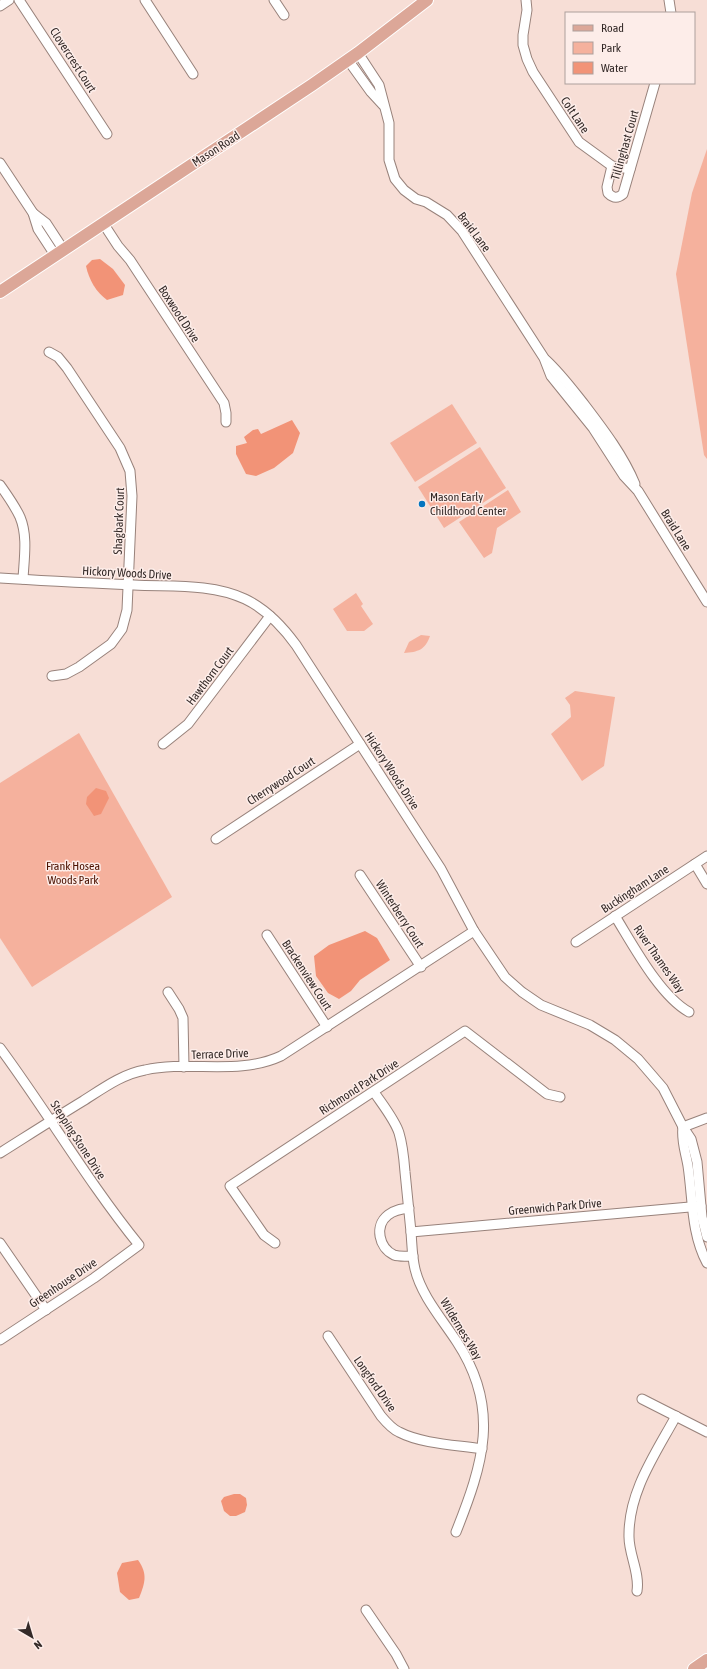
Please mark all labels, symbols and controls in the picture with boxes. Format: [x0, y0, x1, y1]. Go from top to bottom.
legend [565, 12, 695, 84]
text: Road [601, 21, 624, 35]
street label: Clovercrest Court [47, 25, 99, 95]
text: Park [601, 41, 622, 55]
text: Water [601, 61, 628, 75]
street label: Colt Lane [558, 94, 592, 136]
street label: Tillinghast Court [608, 108, 642, 182]
street label: Mason Road [190, 128, 242, 170]
street label: Braid Lane [455, 209, 493, 255]
street label: Boxwood Drive [155, 283, 203, 345]
street label: Shagbark Court [111, 487, 127, 555]
place label: Mason Early Childhood Center [430, 490, 507, 518]
marker: Mason Early Childhood Center [417, 499, 427, 509]
street label: Braid Lane [658, 507, 694, 553]
street label: Hickory Woods Drive [82, 564, 172, 582]
street label: Hawthorn Court [184, 644, 237, 708]
street label: Hickory Woods Drive [362, 730, 422, 812]
street label: Cherrywood Court [244, 754, 318, 808]
park label: Frank Hosea Woods Park [46, 859, 100, 887]
street label: Buckingham Lane [599, 862, 671, 916]
street label: Winterberry Court [373, 877, 427, 951]
street label: River Thames Way [630, 922, 688, 996]
street label: Brackenview Court [279, 937, 335, 1013]
street label: Terrace Drive [191, 1046, 249, 1062]
street label: Richmond Park Drive [317, 1056, 401, 1118]
street label: Stepping Stone Drive [47, 1098, 109, 1182]
street label: Greenwich Park Drive [508, 1196, 602, 1218]
street label: Greenhouse Drive [27, 1255, 99, 1311]
street label: Wilderness Way [437, 1296, 485, 1362]
street label: Longford Drive [351, 1354, 399, 1414]
north arrow [12, 1617, 52, 1657]
text: N [32, 1638, 44, 1652]

